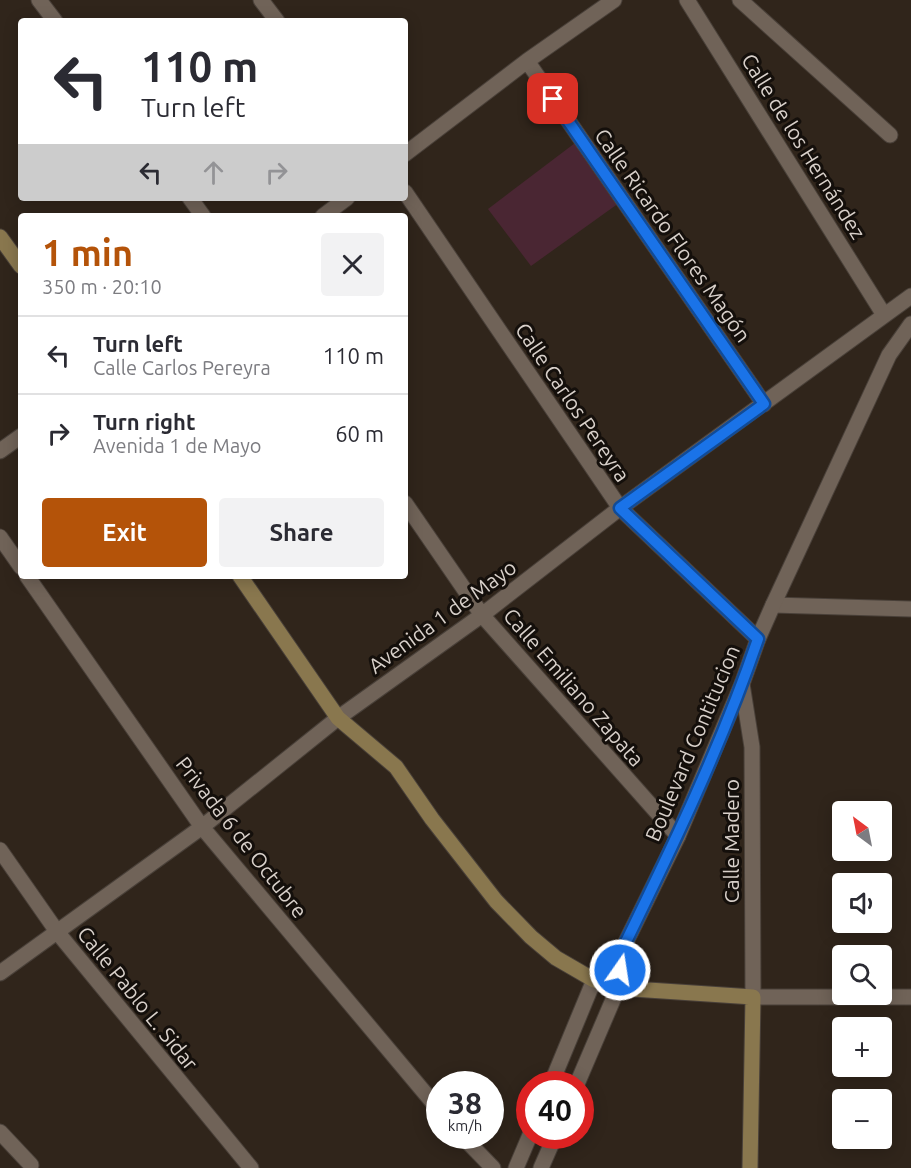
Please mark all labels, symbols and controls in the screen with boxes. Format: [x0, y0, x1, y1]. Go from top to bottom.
icon: left [42, 42, 120, 120]
text: 110 m [141, 43, 258, 90]
street label: Calle de los Hernández [737, 49, 871, 243]
pin [527, 73, 578, 124]
icon: arrive [536, 82, 569, 115]
text: Turn left [141, 92, 245, 122]
street label: Calle Ricardo Flores Magón [590, 124, 756, 346]
icon: left [134, 156, 167, 189]
icon: ahead [197, 156, 230, 189]
icon: right [260, 156, 293, 189]
text: 1 min [42, 232, 133, 273]
button: close [321, 233, 384, 296]
text: 350 m · 20:10 [42, 275, 162, 298]
street label: Calle Carlos Pereyra [511, 318, 635, 486]
text: Turn left [93, 331, 183, 356]
icon: left [42, 339, 75, 372]
text: 110 m [323, 343, 384, 368]
text: Calle Carlos Pereyra [93, 356, 271, 379]
text: Turn right [93, 409, 195, 434]
icon: right [42, 417, 75, 450]
text: 60 m [335, 421, 384, 446]
text: Avenida 1 de Mayo [93, 434, 261, 457]
button: Exit [42, 498, 207, 567]
button: Share [219, 498, 384, 567]
street label: Avenida 1 de Mayo [363, 554, 521, 678]
street label: Calle Emiliano Zapata [499, 603, 649, 771]
street label: Boulevard Contitucion [640, 641, 744, 845]
street label: Privada 6 de Octubre [172, 752, 312, 922]
street label: Calle Madero [719, 779, 743, 903]
north arrow [832, 801, 892, 861]
map controls [832, 801, 892, 1149]
button: sound [832, 873, 892, 933]
street label: Calle Pablo L. Sidar [73, 921, 203, 1075]
position arrow [588, 938, 652, 1002]
button: search [832, 945, 892, 1005]
button: + [832, 1017, 892, 1077]
speed limit sign: 40 [516, 1071, 594, 1149]
text: 38 [448, 1086, 482, 1120]
button: − [832, 1089, 892, 1149]
text: km/h [448, 1117, 482, 1134]

